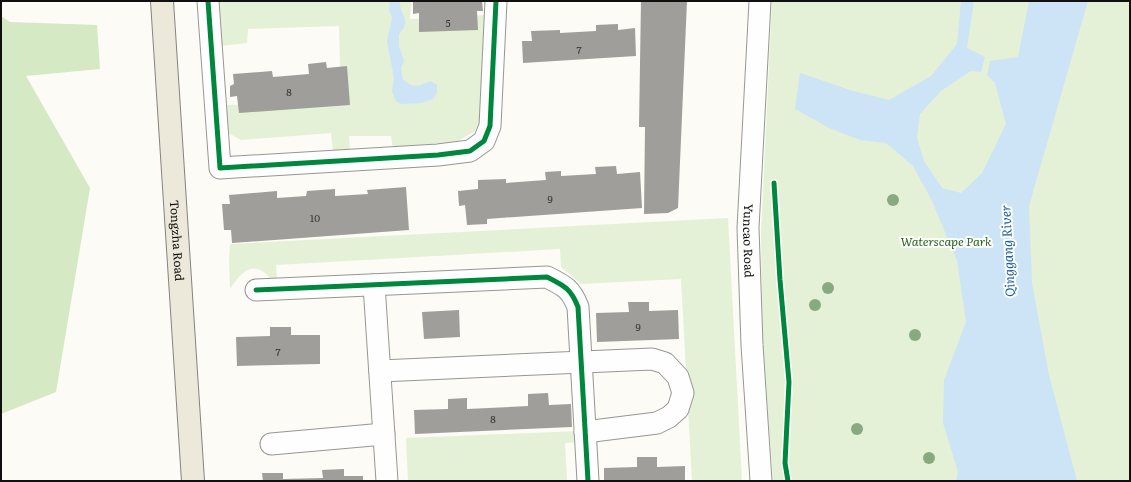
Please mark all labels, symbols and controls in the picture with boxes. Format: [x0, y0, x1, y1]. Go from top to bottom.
house number: 5 [445, 15, 451, 30]
house number: 7 [576, 42, 582, 57]
house number: 8 [286, 84, 292, 99]
house number: 9 [547, 191, 553, 206]
street label: Tongzha Road [166, 199, 189, 282]
street label: Yuncao Road [739, 203, 759, 279]
water label: Qinggang River [995, 205, 1019, 297]
house number: 10 [310, 210, 320, 225]
park label: Waterscape Park [900, 232, 992, 250]
house number: 9 [635, 319, 641, 334]
house number: 7 [275, 344, 281, 359]
house number: 8 [490, 411, 496, 426]

